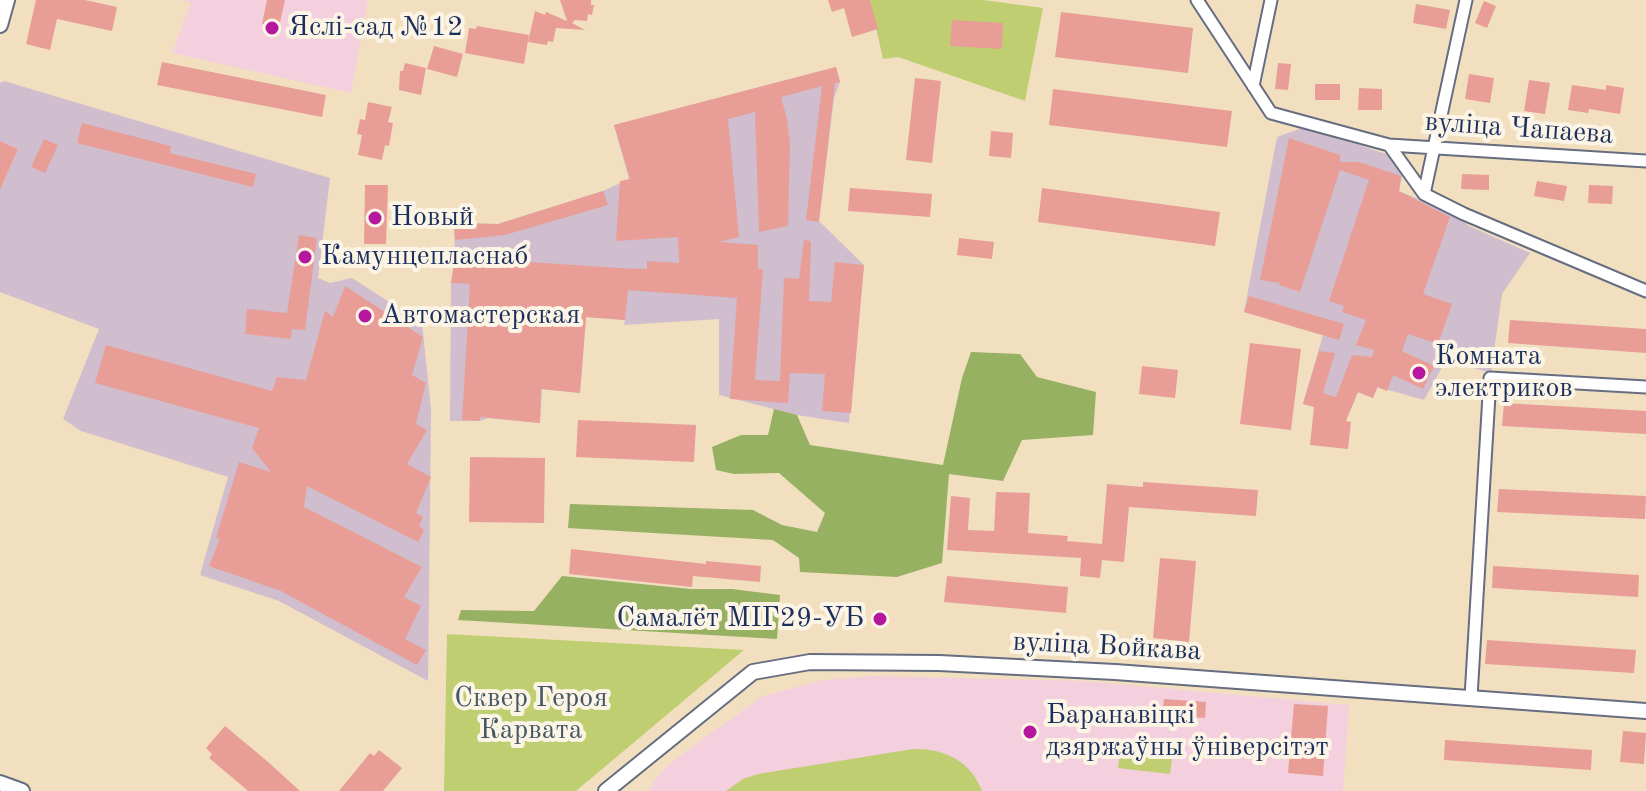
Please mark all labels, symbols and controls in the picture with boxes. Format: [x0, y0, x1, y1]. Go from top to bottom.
place label: Яслі-сад №12 [288, 11, 463, 45]
marker: Яслі-сад №12 [263, 19, 281, 37]
street label: вуліца Чапаева [1424, 106, 1614, 152]
place label: Новый [391, 201, 474, 235]
marker: Новый [366, 209, 384, 227]
place label: Камунцепласнаб [321, 240, 528, 274]
marker: Камунцепласнаб [296, 248, 314, 266]
place label: Автомастерская [381, 299, 580, 333]
marker: Автомастерская [356, 307, 374, 325]
place label: Комната электриков [1435, 340, 1573, 406]
marker: Комната электриков [1410, 364, 1428, 382]
place label: Самалёт МІГ29-УБ [616, 602, 864, 636]
marker: Самалёт МІГ29-УБ [871, 610, 889, 628]
street label: вуліца Войкава [1012, 625, 1202, 669]
park label: Сквер Героя Карвата [454, 682, 608, 748]
place label: Баранавіцкі дзяржаўны ўніверсітэт [1046, 699, 1329, 765]
marker: Баранавіцкі дзяржаўны ўніверсітэт [1021, 723, 1039, 741]

